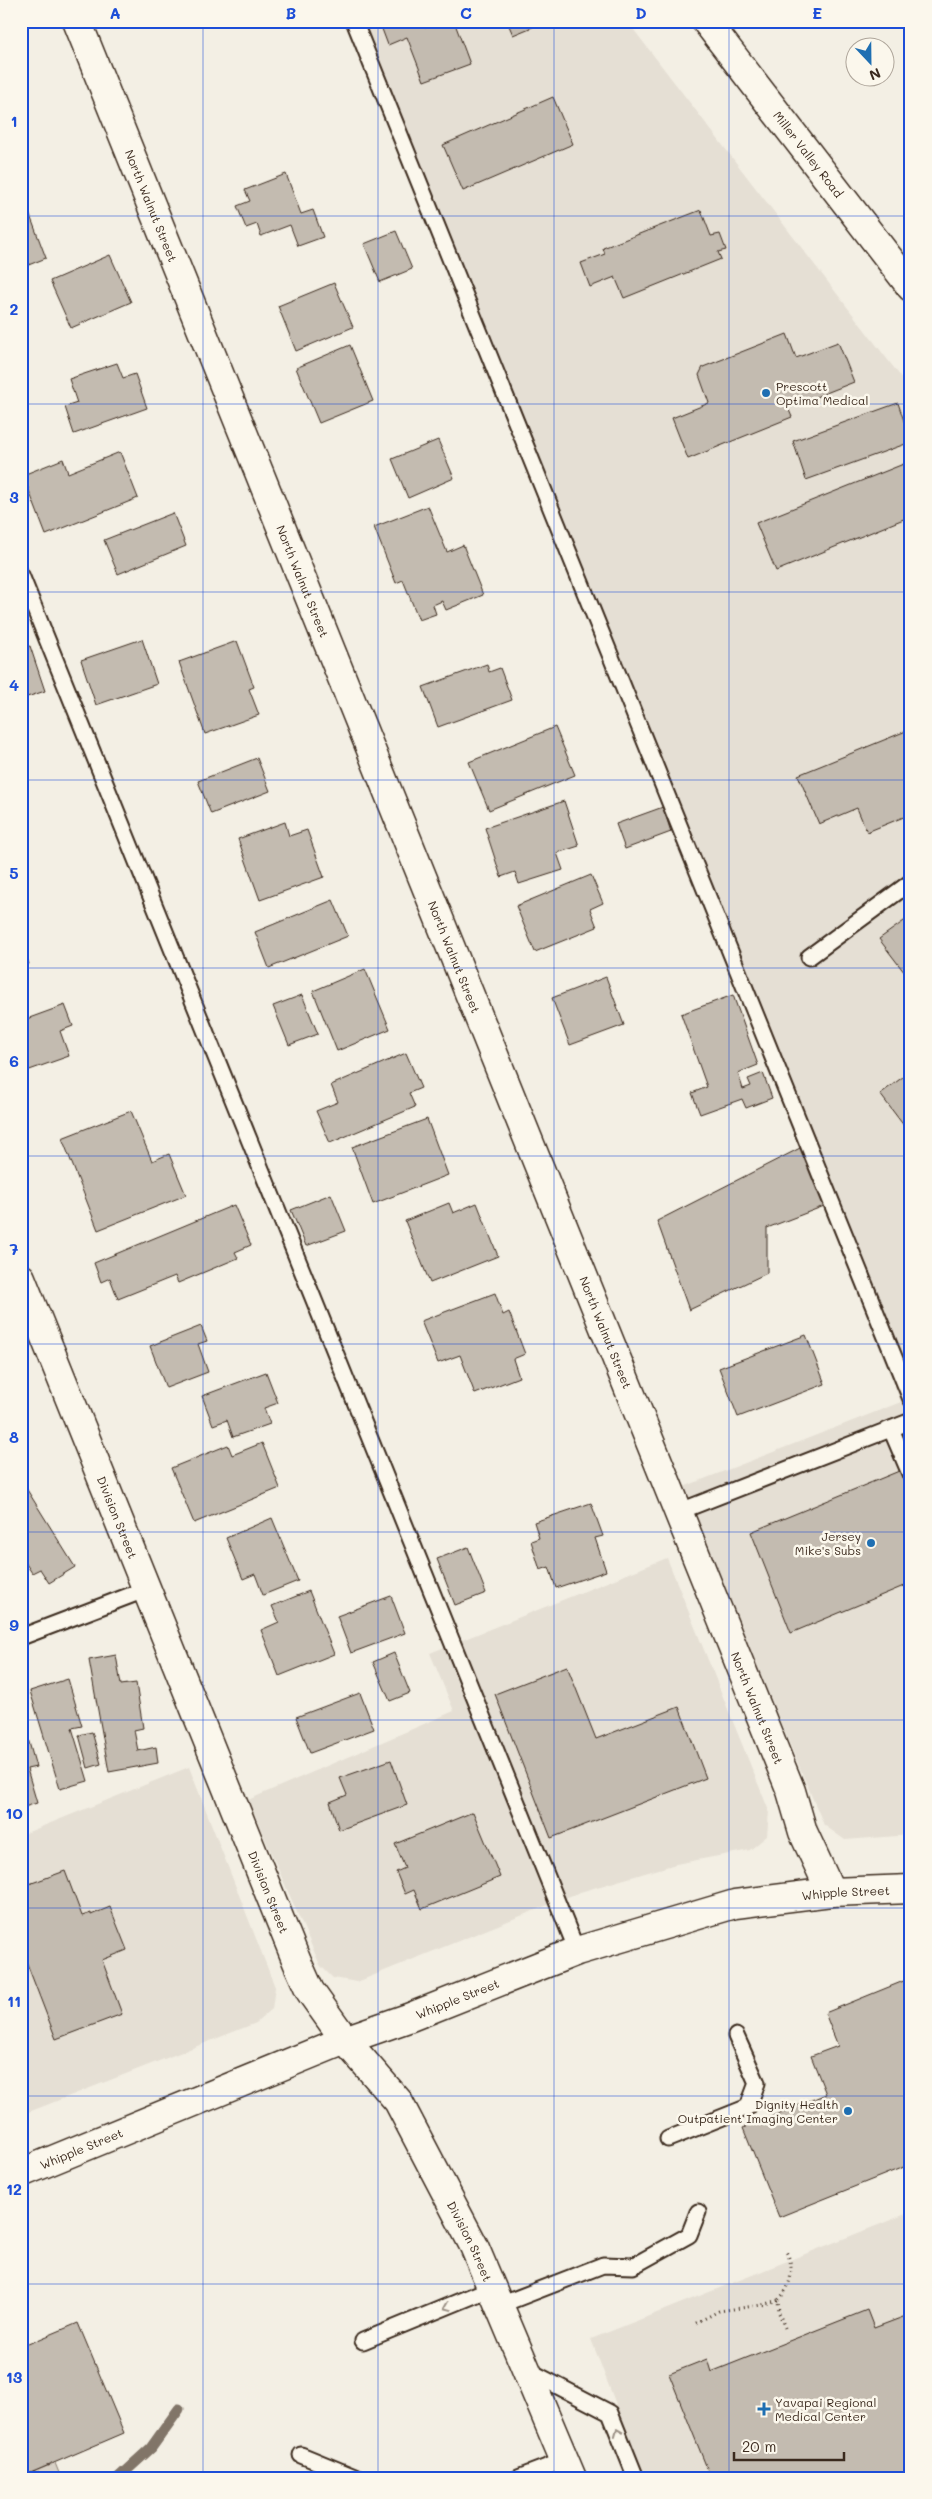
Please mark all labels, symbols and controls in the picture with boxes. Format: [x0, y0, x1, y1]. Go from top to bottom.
text: A [109, 2, 121, 23]
text: B [286, 2, 296, 23]
text: C [460, 2, 472, 23]
text: D [635, 2, 647, 23]
text: E [812, 2, 822, 23]
north arrow [844, 38, 894, 88]
text: N [867, 64, 884, 85]
street label: Miller Valley Road [770, 107, 847, 201]
text: 1 [10, 110, 18, 131]
street label: North Walnut Street [122, 147, 181, 264]
text: 2 [10, 298, 19, 319]
place label: Prescott Optima Medical [776, 378, 869, 408]
marker: Prescott Optima Medical [760, 387, 772, 399]
text: 3 [9, 486, 19, 507]
street label: North Walnut Street [273, 523, 333, 640]
text: 4 [9, 674, 19, 695]
text: 5 [9, 862, 19, 883]
street label: North Walnut Street [425, 898, 484, 1015]
text: 6 [9, 1050, 19, 1071]
text: 7 [10, 1238, 19, 1259]
street label: North Walnut Street [576, 1274, 636, 1391]
text: 8 [9, 1426, 19, 1447]
street label: Division Street [94, 1474, 141, 1561]
place label: Jersey Mike's Subs [795, 1528, 861, 1558]
marker: Jersey Mike's Subs [865, 1537, 877, 1549]
text: 9 [9, 1614, 19, 1635]
street label: North Walnut Street [728, 1650, 787, 1766]
text: 10 [5, 1802, 23, 1823]
street label: Division Street [245, 1848, 292, 1935]
street label: Whipple Street [801, 1882, 890, 1904]
street label: Whipple Street [413, 1975, 501, 2022]
text: 11 [7, 1990, 21, 2011]
place label: Dignity Health Outpatient Imaging Center [678, 2096, 838, 2126]
marker: Dignity Health Outpatient Imaging Center [842, 2105, 854, 2117]
street label: Whipple Street [37, 2124, 125, 2172]
text: 12 [6, 2178, 22, 2199]
street label: Division Street [444, 2198, 496, 2284]
one-way arrow [443, 2300, 452, 2311]
text: 13 [6, 2366, 23, 2387]
place label: Yavapai Regional Medical Center [775, 2394, 877, 2424]
marker: Yavapai Regional Medical Center [757, 2402, 771, 2416]
one-way arrow [614, 2429, 624, 2437]
scale bar [734, 2429, 844, 2461]
text: 20 m [742, 2436, 776, 2456]

